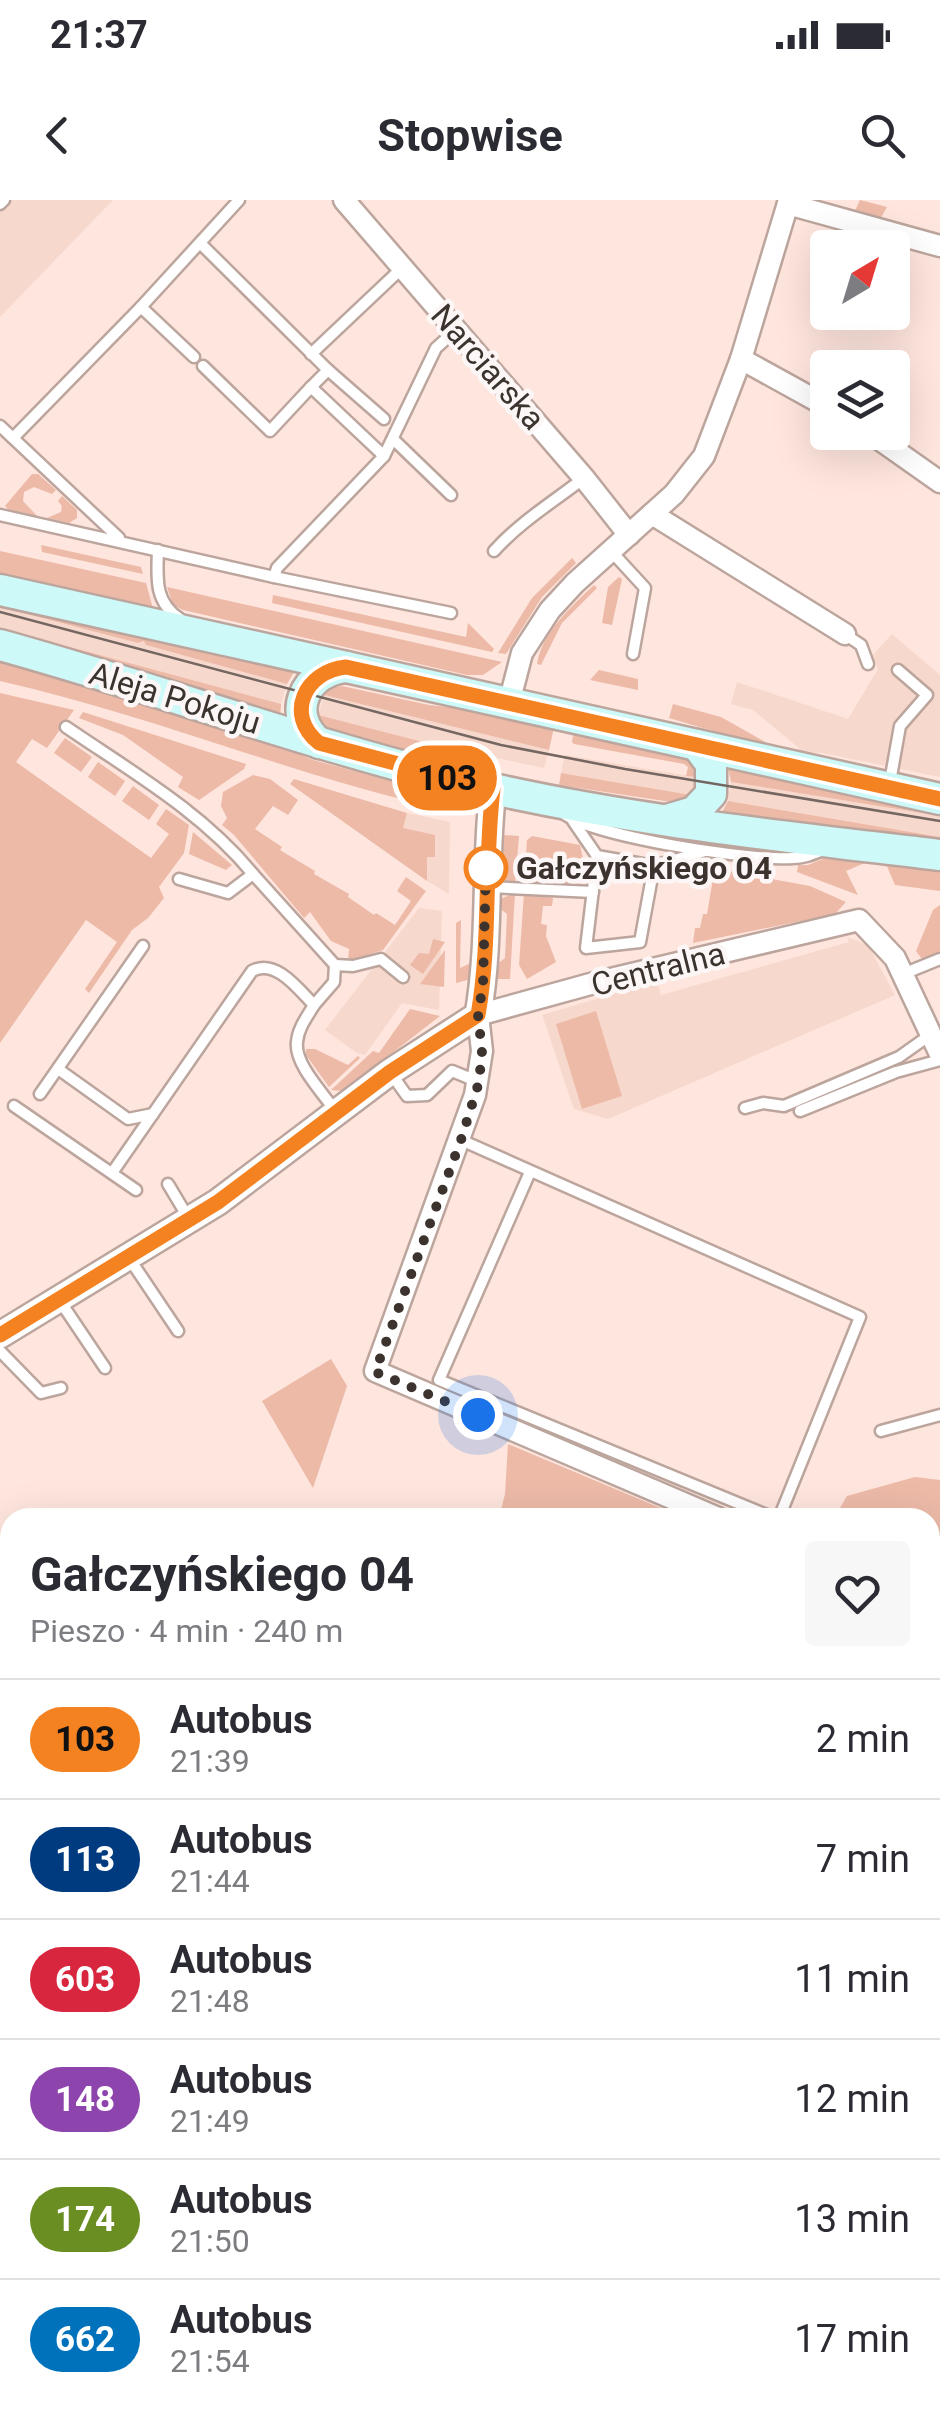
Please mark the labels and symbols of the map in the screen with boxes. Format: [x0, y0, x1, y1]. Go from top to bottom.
north arrow [810, 230, 910, 330]
street label: Narciarska [423, 297, 553, 437]
street label: Aleja Pokoju [85, 654, 265, 742]
line badge: 103 [390, 746, 504, 810]
marker: Gałczyńskiego 04 [465, 847, 507, 889]
place label: Gałczyńskiego 04 [516, 849, 772, 887]
street label: Centralna [587, 934, 729, 1004]
your location [453, 1390, 503, 1440]

